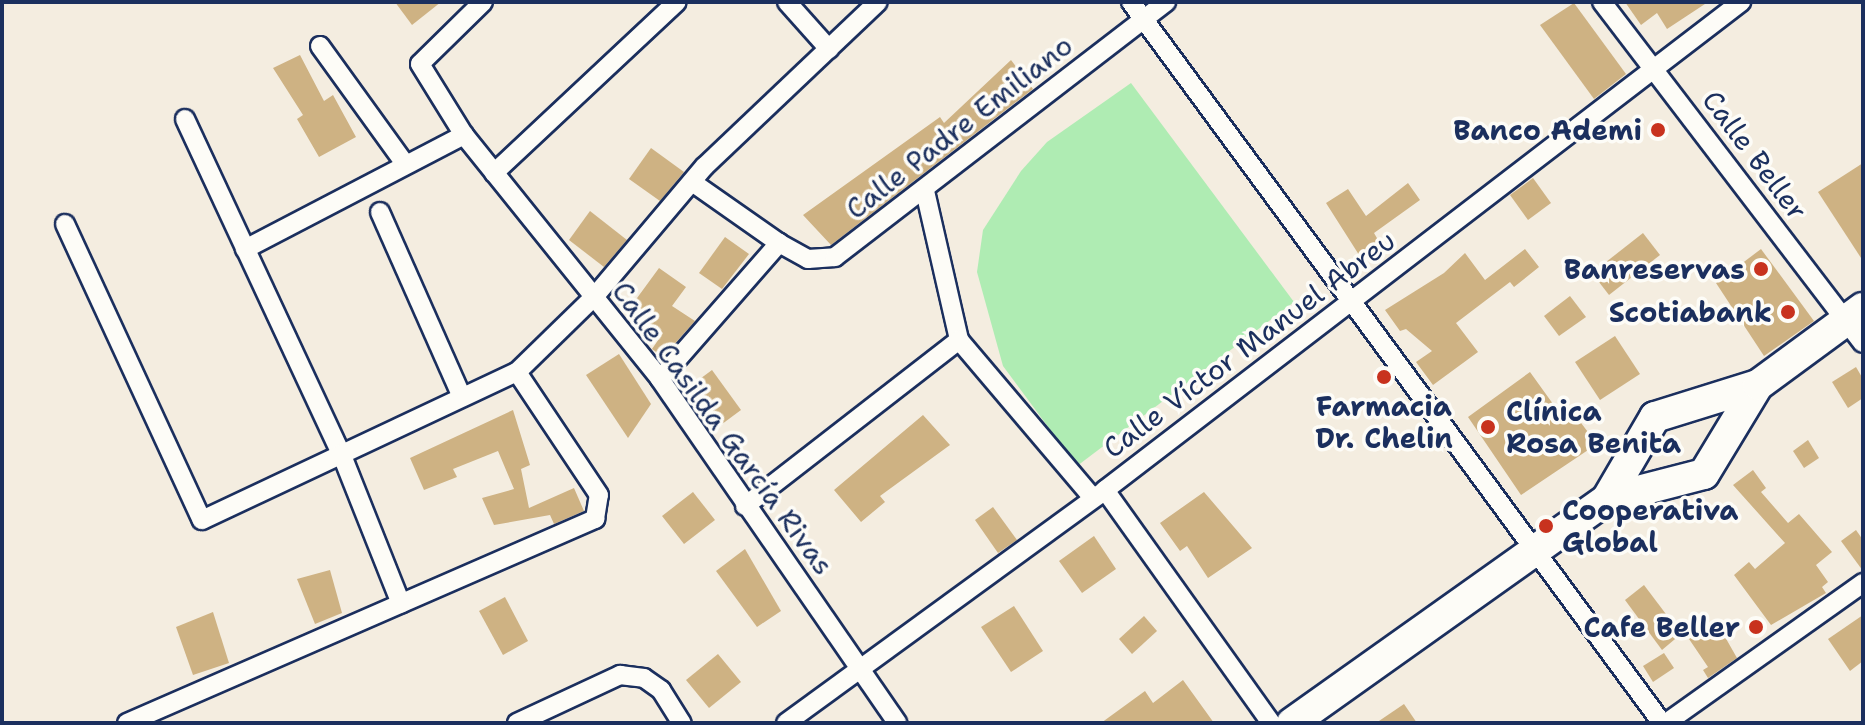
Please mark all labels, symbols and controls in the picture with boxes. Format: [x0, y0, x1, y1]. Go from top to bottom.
street label: Calle Padre Emiliano [839, 28, 1079, 226]
street label: Calle Beller [1696, 84, 1814, 226]
place label: Banco Ademi [1453, 113, 1642, 147]
marker: Banco Ademi [1649, 121, 1667, 139]
street label: Calle Víctor Manuel Abreu [1096, 223, 1402, 465]
place label: Banreservas [1564, 252, 1745, 286]
marker: Banreservas [1752, 260, 1770, 278]
street label: Calle Casilda García Rivas [605, 275, 841, 581]
place label: Scotiabank [1609, 295, 1772, 329]
marker: Scotiabank [1779, 303, 1797, 321]
marker: Farmacia Dr. Chelin [1375, 368, 1393, 386]
place label: Farmacia Dr. Chelin [1315, 389, 1453, 455]
place label: Clínica Rosa Benita [1506, 394, 1681, 460]
marker: Clínica Rosa Benita [1477, 416, 1499, 438]
place label: Cooperativa Global [1562, 493, 1738, 559]
marker: Cooperativa Global [1537, 517, 1555, 535]
place label: Cafe Beller [1583, 610, 1740, 644]
marker: Cafe Beller [1747, 618, 1765, 636]

